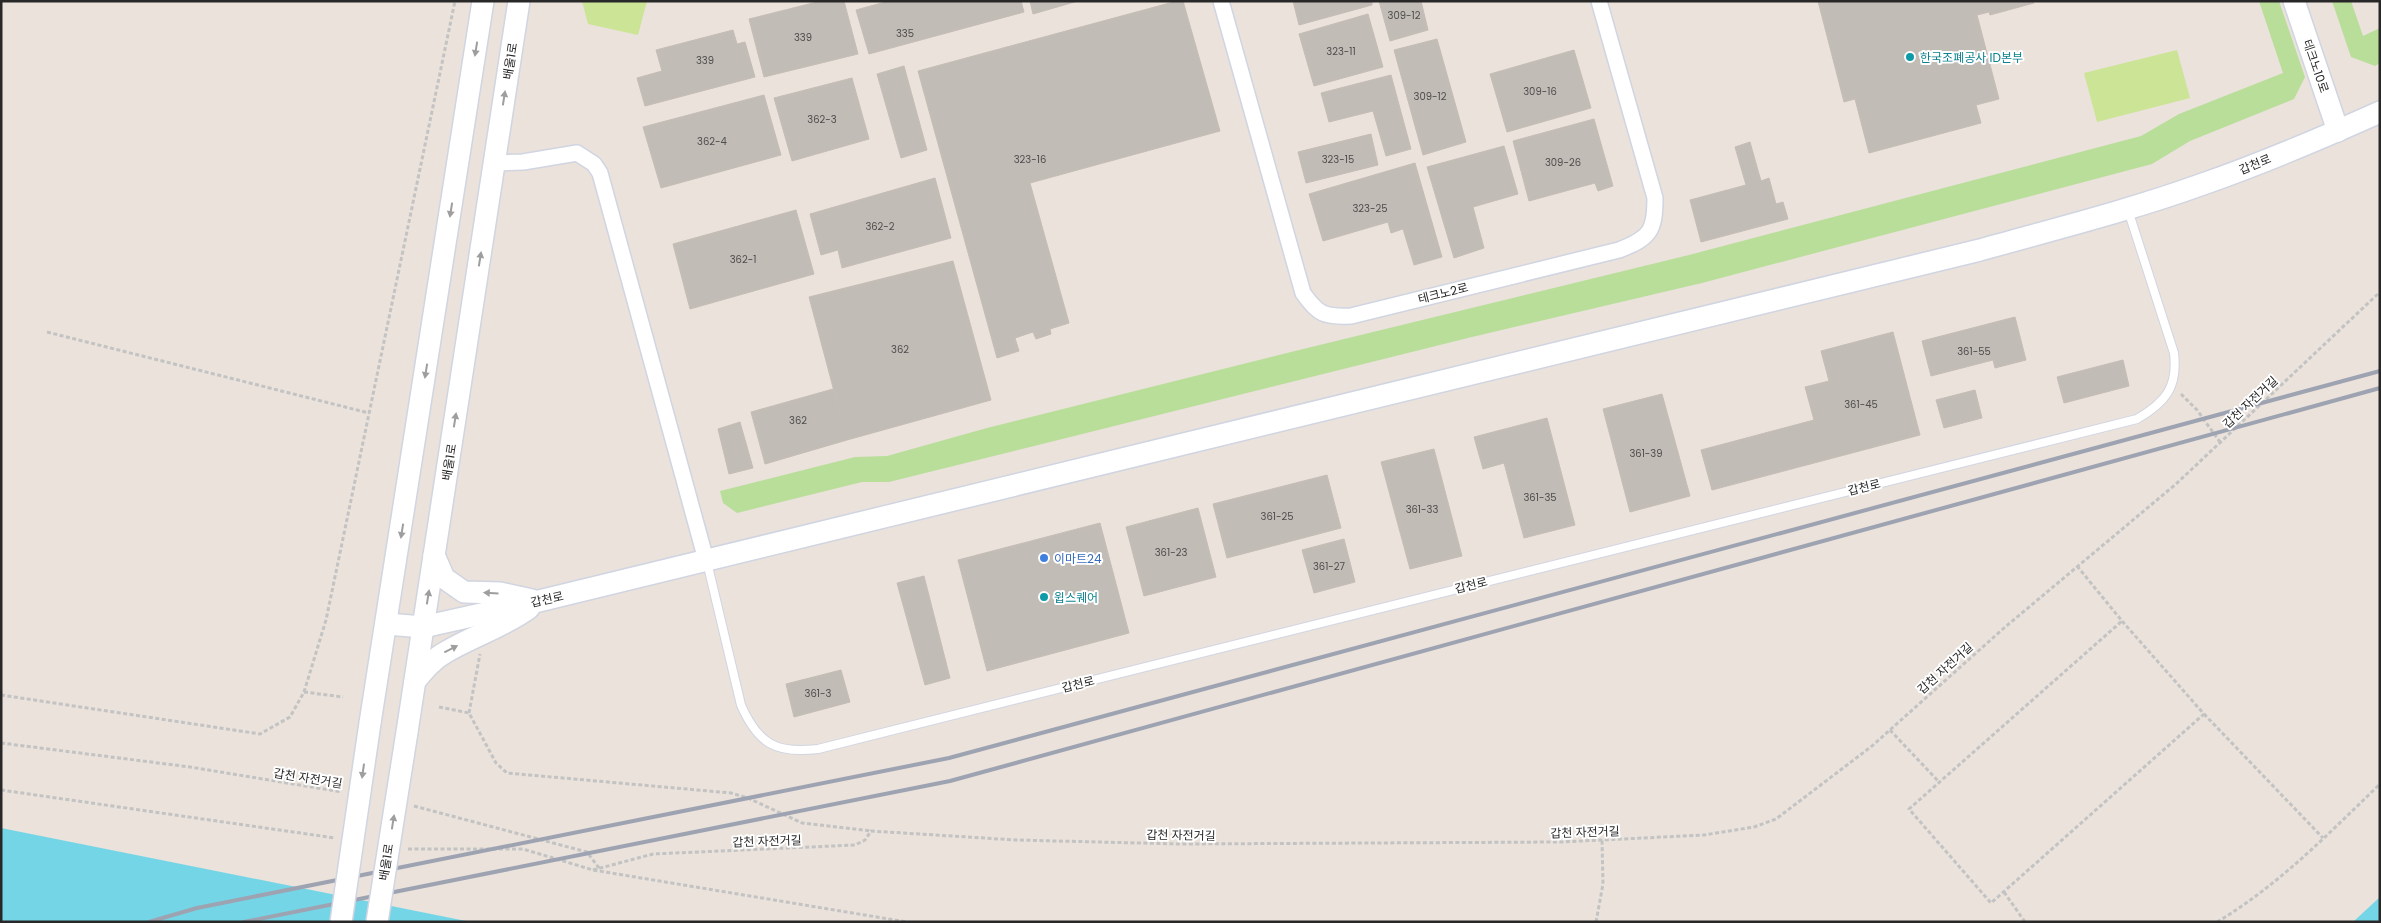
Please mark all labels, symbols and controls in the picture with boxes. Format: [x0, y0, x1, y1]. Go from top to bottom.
house number: 309-12 [1388, 8, 1421, 23]
house number: 335 [896, 26, 914, 41]
house number: 339 [794, 30, 812, 45]
street label: 테크노10로 [2299, 37, 2333, 95]
street label: 배울1로 [499, 41, 521, 81]
one-way arrow [471, 42, 479, 58]
house number: 323-11 [1326, 44, 1356, 59]
place label: 한국조폐공사 ID본부 [1920, 49, 2023, 66]
marker: 한국조폐공사 ID본부 [1904, 51, 1916, 63]
house number: 339 [696, 53, 714, 68]
house number: 309-16 [1523, 84, 1557, 99]
house number: 309-12 [1414, 89, 1447, 104]
one-way arrow [501, 90, 509, 106]
house number: 362-3 [807, 112, 837, 127]
house number: 362-4 [697, 134, 727, 149]
street label: 갑천로 [2236, 150, 2274, 178]
house number: 323-16 [1014, 152, 1046, 167]
house number: 323-15 [1322, 152, 1354, 167]
house number: 309-26 [1545, 155, 1581, 170]
house number: 323-25 [1352, 201, 1388, 216]
one-way arrow [447, 202, 455, 218]
house number: 362-2 [865, 219, 895, 234]
one-way arrow [476, 251, 484, 267]
house number: 362-1 [730, 252, 756, 267]
street label: 테크노2로 [1416, 279, 1470, 307]
house number: 362 [891, 342, 909, 357]
house number: 361-55 [1957, 344, 1991, 359]
one-way arrow [422, 363, 430, 379]
street label: 갑천 자전거길 [2219, 372, 2281, 432]
house number: 361-45 [1844, 397, 1878, 412]
one-way arrow [451, 411, 459, 427]
house number: 362 [789, 413, 807, 428]
street label: 배울1로 [438, 442, 460, 482]
house number: 361-39 [1629, 446, 1663, 461]
street label: 갑천로 [1846, 475, 1882, 499]
house number: 361-35 [1523, 490, 1557, 505]
house number: 361-33 [1406, 502, 1438, 517]
house number: 361-25 [1261, 509, 1293, 524]
one-way arrow [397, 524, 405, 540]
house number: 361-23 [1155, 545, 1187, 560]
place label: 이마트24 [1054, 550, 1102, 567]
marker: 이마트24 [1038, 552, 1050, 564]
house number: 361-27 [1313, 559, 1346, 574]
street label: 갑천로 [1453, 573, 1489, 597]
street label: 갑천로 [529, 587, 565, 611]
one-way arrow [483, 588, 499, 596]
one-way arrow [424, 589, 432, 605]
place label: 윕스퀘어 [1054, 589, 1098, 606]
marker: 윕스퀘어 [1038, 591, 1050, 603]
street label: 갑천 자전거길 [1914, 638, 1976, 698]
one-way arrow [444, 645, 458, 653]
street label: 갑천로 [1060, 672, 1096, 696]
house number: 361-3 [805, 686, 832, 701]
one-way arrow [359, 763, 367, 779]
street label: 갑천 자전거길 [272, 764, 344, 792]
one-way arrow [389, 813, 397, 829]
street label: 갑천 자전거길 [1550, 822, 1620, 842]
street label: 갑천 자전거길 [1146, 826, 1216, 844]
street label: 갑천 자전거길 [732, 831, 802, 851]
street label: 배울1로 [375, 842, 397, 882]

